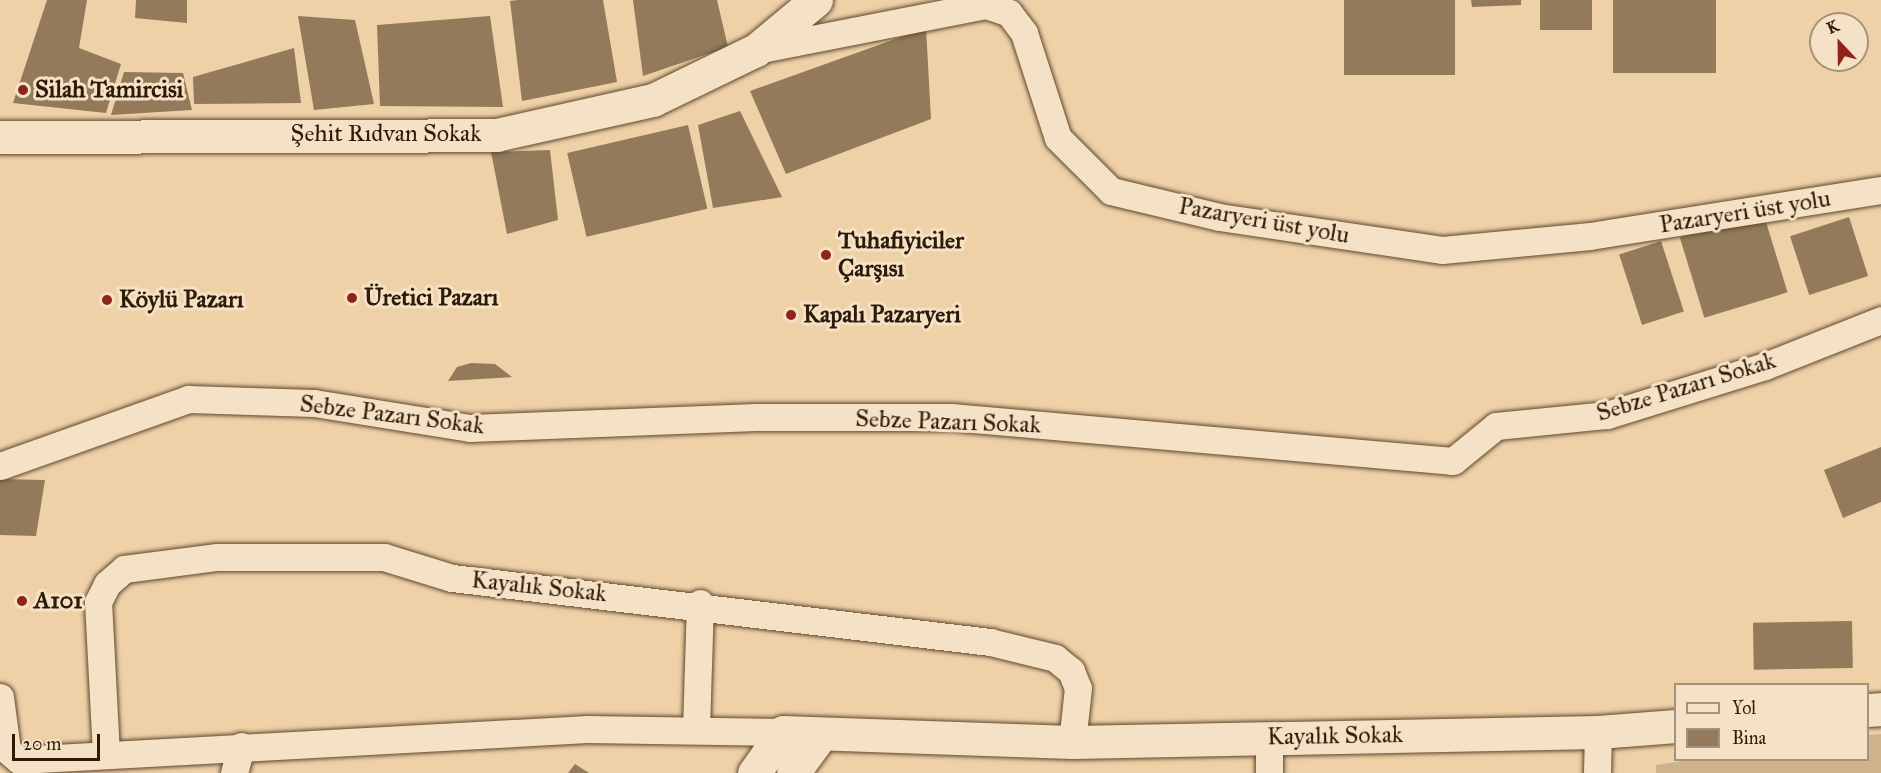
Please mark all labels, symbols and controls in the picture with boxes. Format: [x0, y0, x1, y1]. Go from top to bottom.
north arrow [1809, 12, 1869, 72]
text: K [1824, 16, 1842, 38]
place label: Silah Tamircisi [35, 76, 183, 104]
marker: Silah Tamircisi [16, 83, 30, 97]
street label: Şehit Rıdvan Sokak [291, 120, 481, 148]
street label: Pazaryeri üst yolu [1657, 184, 1833, 240]
street label: Pazaryeri üst yolu [1176, 192, 1352, 250]
place label: Tuhafiyiciler Çarşısı [838, 227, 964, 283]
marker: Tuhafiyiciler Çarşısı [819, 248, 833, 262]
place label: Üretici Pazarı [364, 284, 498, 312]
place label: Köylü Pazarı [119, 286, 243, 314]
marker: Üretici Pazarı [345, 291, 359, 305]
marker: Köylü Pazarı [100, 293, 114, 307]
place label: Kapalı Pazaryeri [803, 301, 961, 329]
marker: Kapalı Pazaryeri [784, 308, 798, 322]
street label: Sebze Pazarı Sokak [1593, 346, 1779, 428]
street label: Sebze Pazarı Sokak [298, 389, 486, 441]
street label: Sebze Pazarı Sokak [855, 404, 1041, 440]
street label: Kayalık Sokak [470, 566, 608, 608]
place label: A101 [34, 587, 83, 615]
marker: A101 [15, 594, 29, 608]
legend [1674, 683, 1869, 761]
text: Yol [1732, 697, 1756, 719]
street label: Kayalık Sokak [1267, 720, 1403, 752]
scale bar [15, 722, 104, 760]
text: Bina [1732, 727, 1766, 749]
text: 20 m [23, 733, 61, 755]

